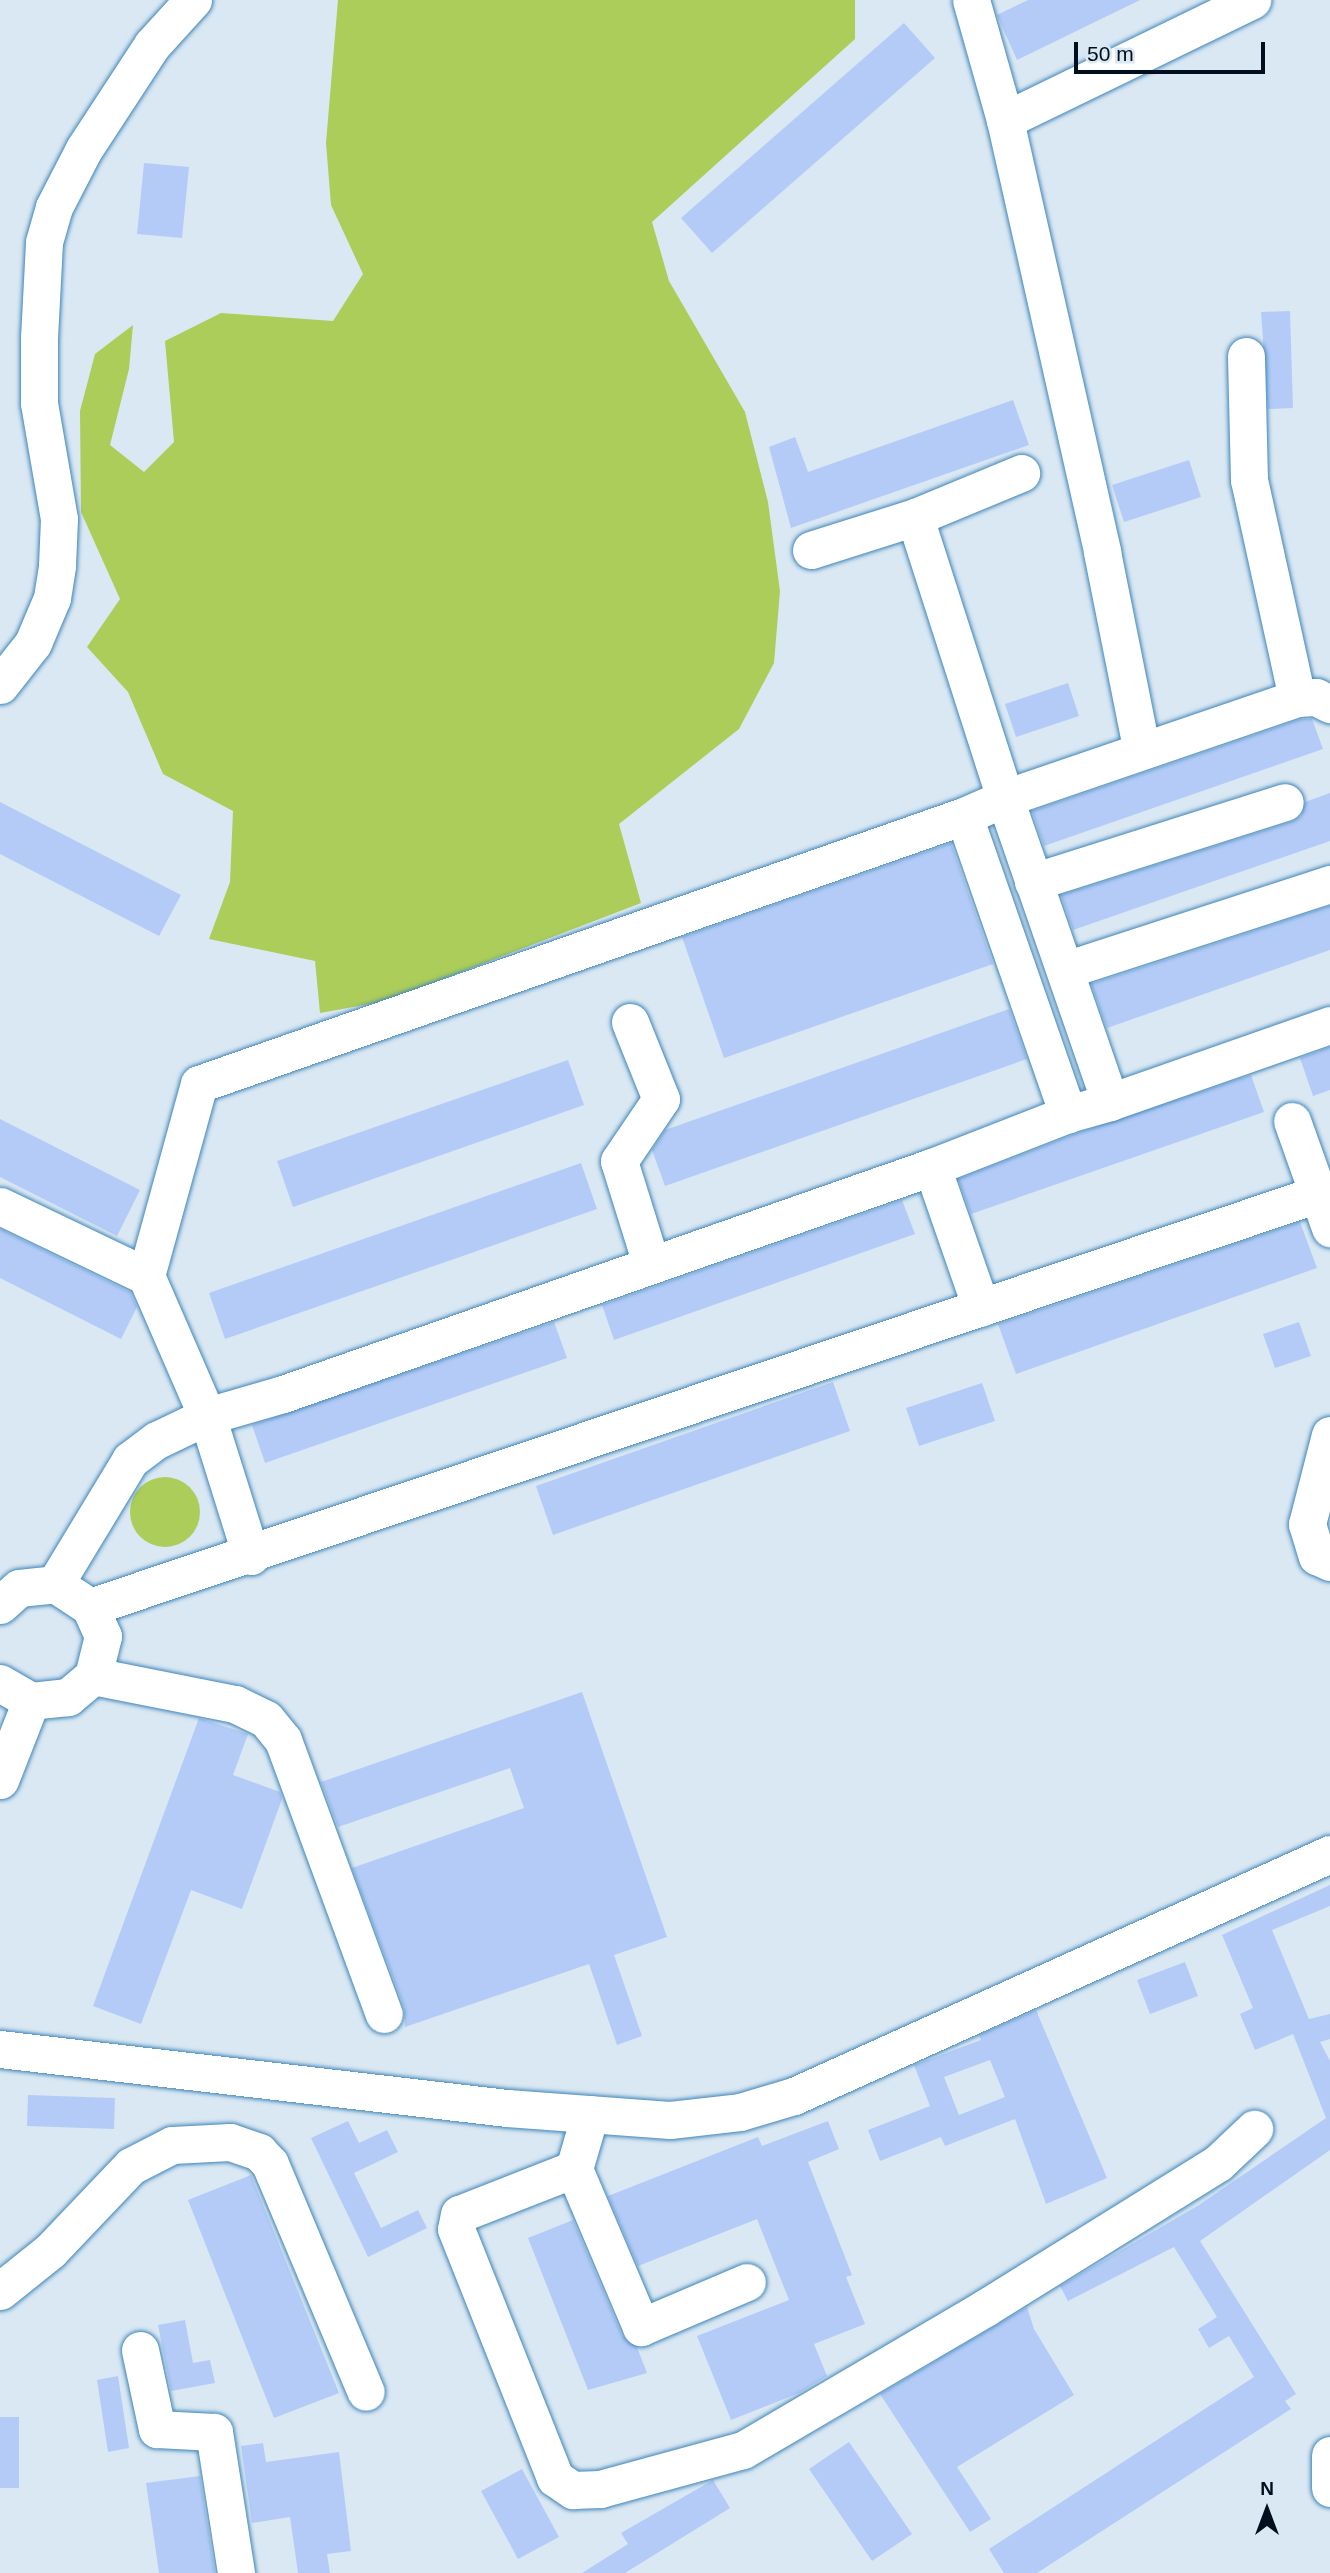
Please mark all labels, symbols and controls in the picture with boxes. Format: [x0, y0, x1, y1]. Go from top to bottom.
scale bar [1078, 28, 1269, 72]
text: 50 m [1087, 42, 1134, 65]
north arrow [1232, 2475, 1302, 2545]
text: N [1260, 2478, 1274, 2499]

